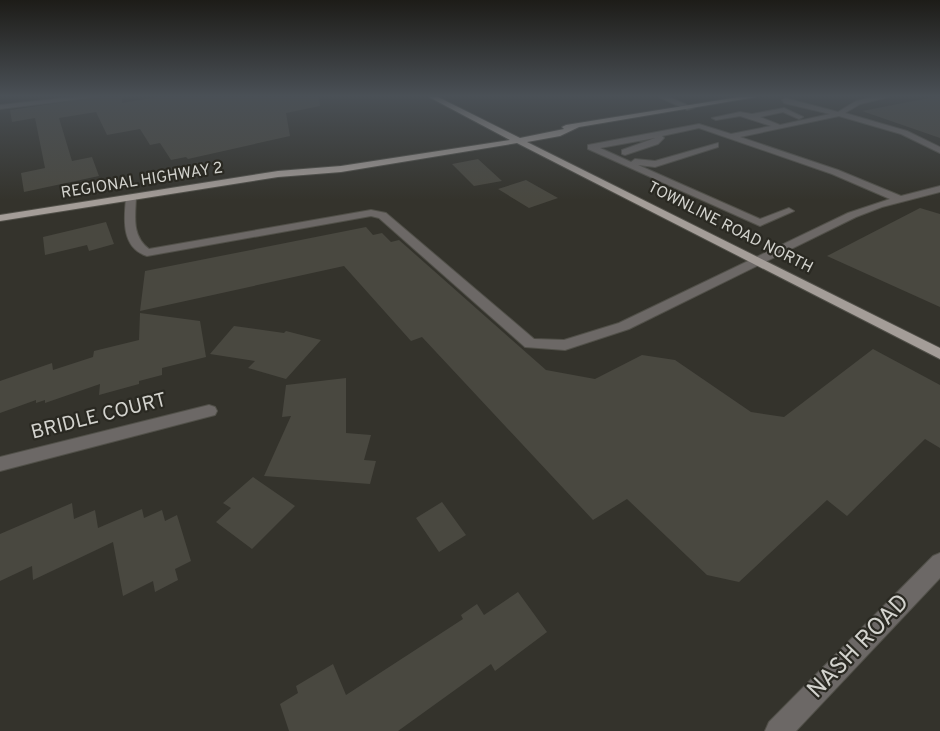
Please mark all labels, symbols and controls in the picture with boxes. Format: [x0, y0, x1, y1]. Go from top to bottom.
street label: REGIONAL HIGHWAY 2 [60, 158, 224, 204]
street label: TOWNLINE ROAD NORTH [644, 178, 816, 278]
street label: BRIDLE COURT [28, 388, 170, 446]
street label: NASH ROAD [802, 588, 916, 706]

